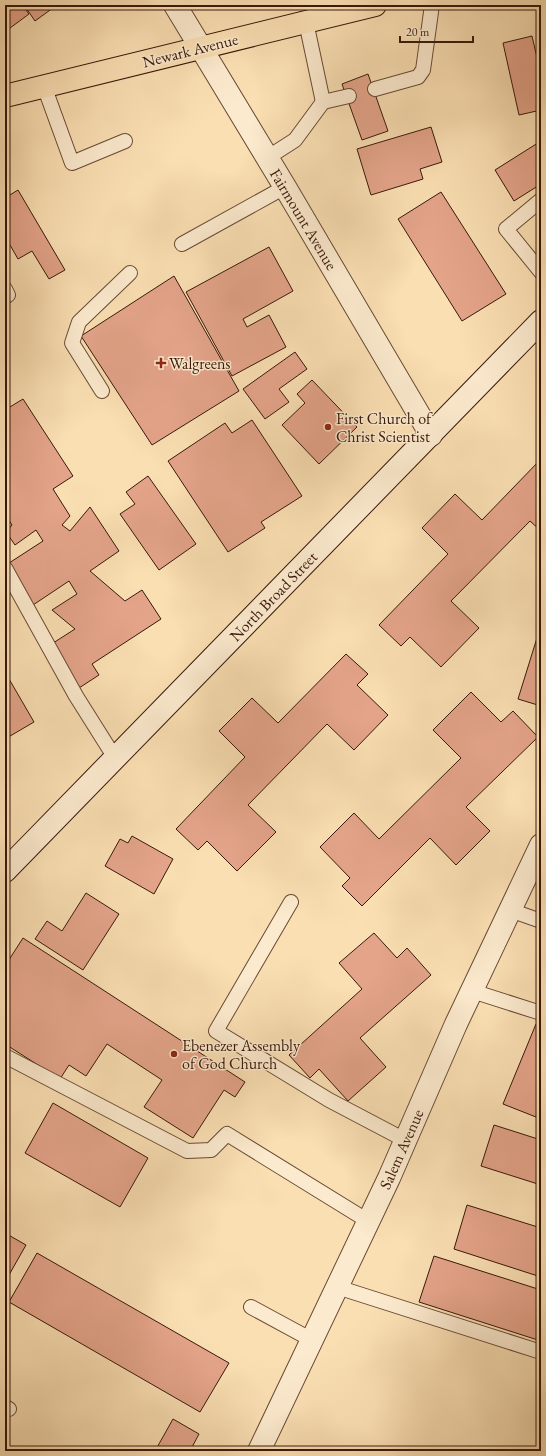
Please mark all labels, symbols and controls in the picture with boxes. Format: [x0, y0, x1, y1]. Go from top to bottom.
scale bar [400, 18, 473, 44]
text: 20 m [406, 24, 430, 40]
street label: Newark Avenue [140, 28, 240, 73]
street label: Fairmount Avenue [265, 165, 342, 274]
place label: Walgreens [169, 353, 231, 374]
marker: Walgreens [156, 358, 166, 368]
place label: First Church of Christ Scientist [336, 408, 433, 447]
marker: First Church of Christ Scientist [323, 422, 333, 432]
street label: North Broad Street [225, 547, 322, 646]
place label: Ebenezer Assembly of God Church [182, 1035, 301, 1074]
marker: Ebenezer Assembly of God Church [169, 1049, 179, 1059]
street label: Salem Avenue [374, 1106, 428, 1193]

